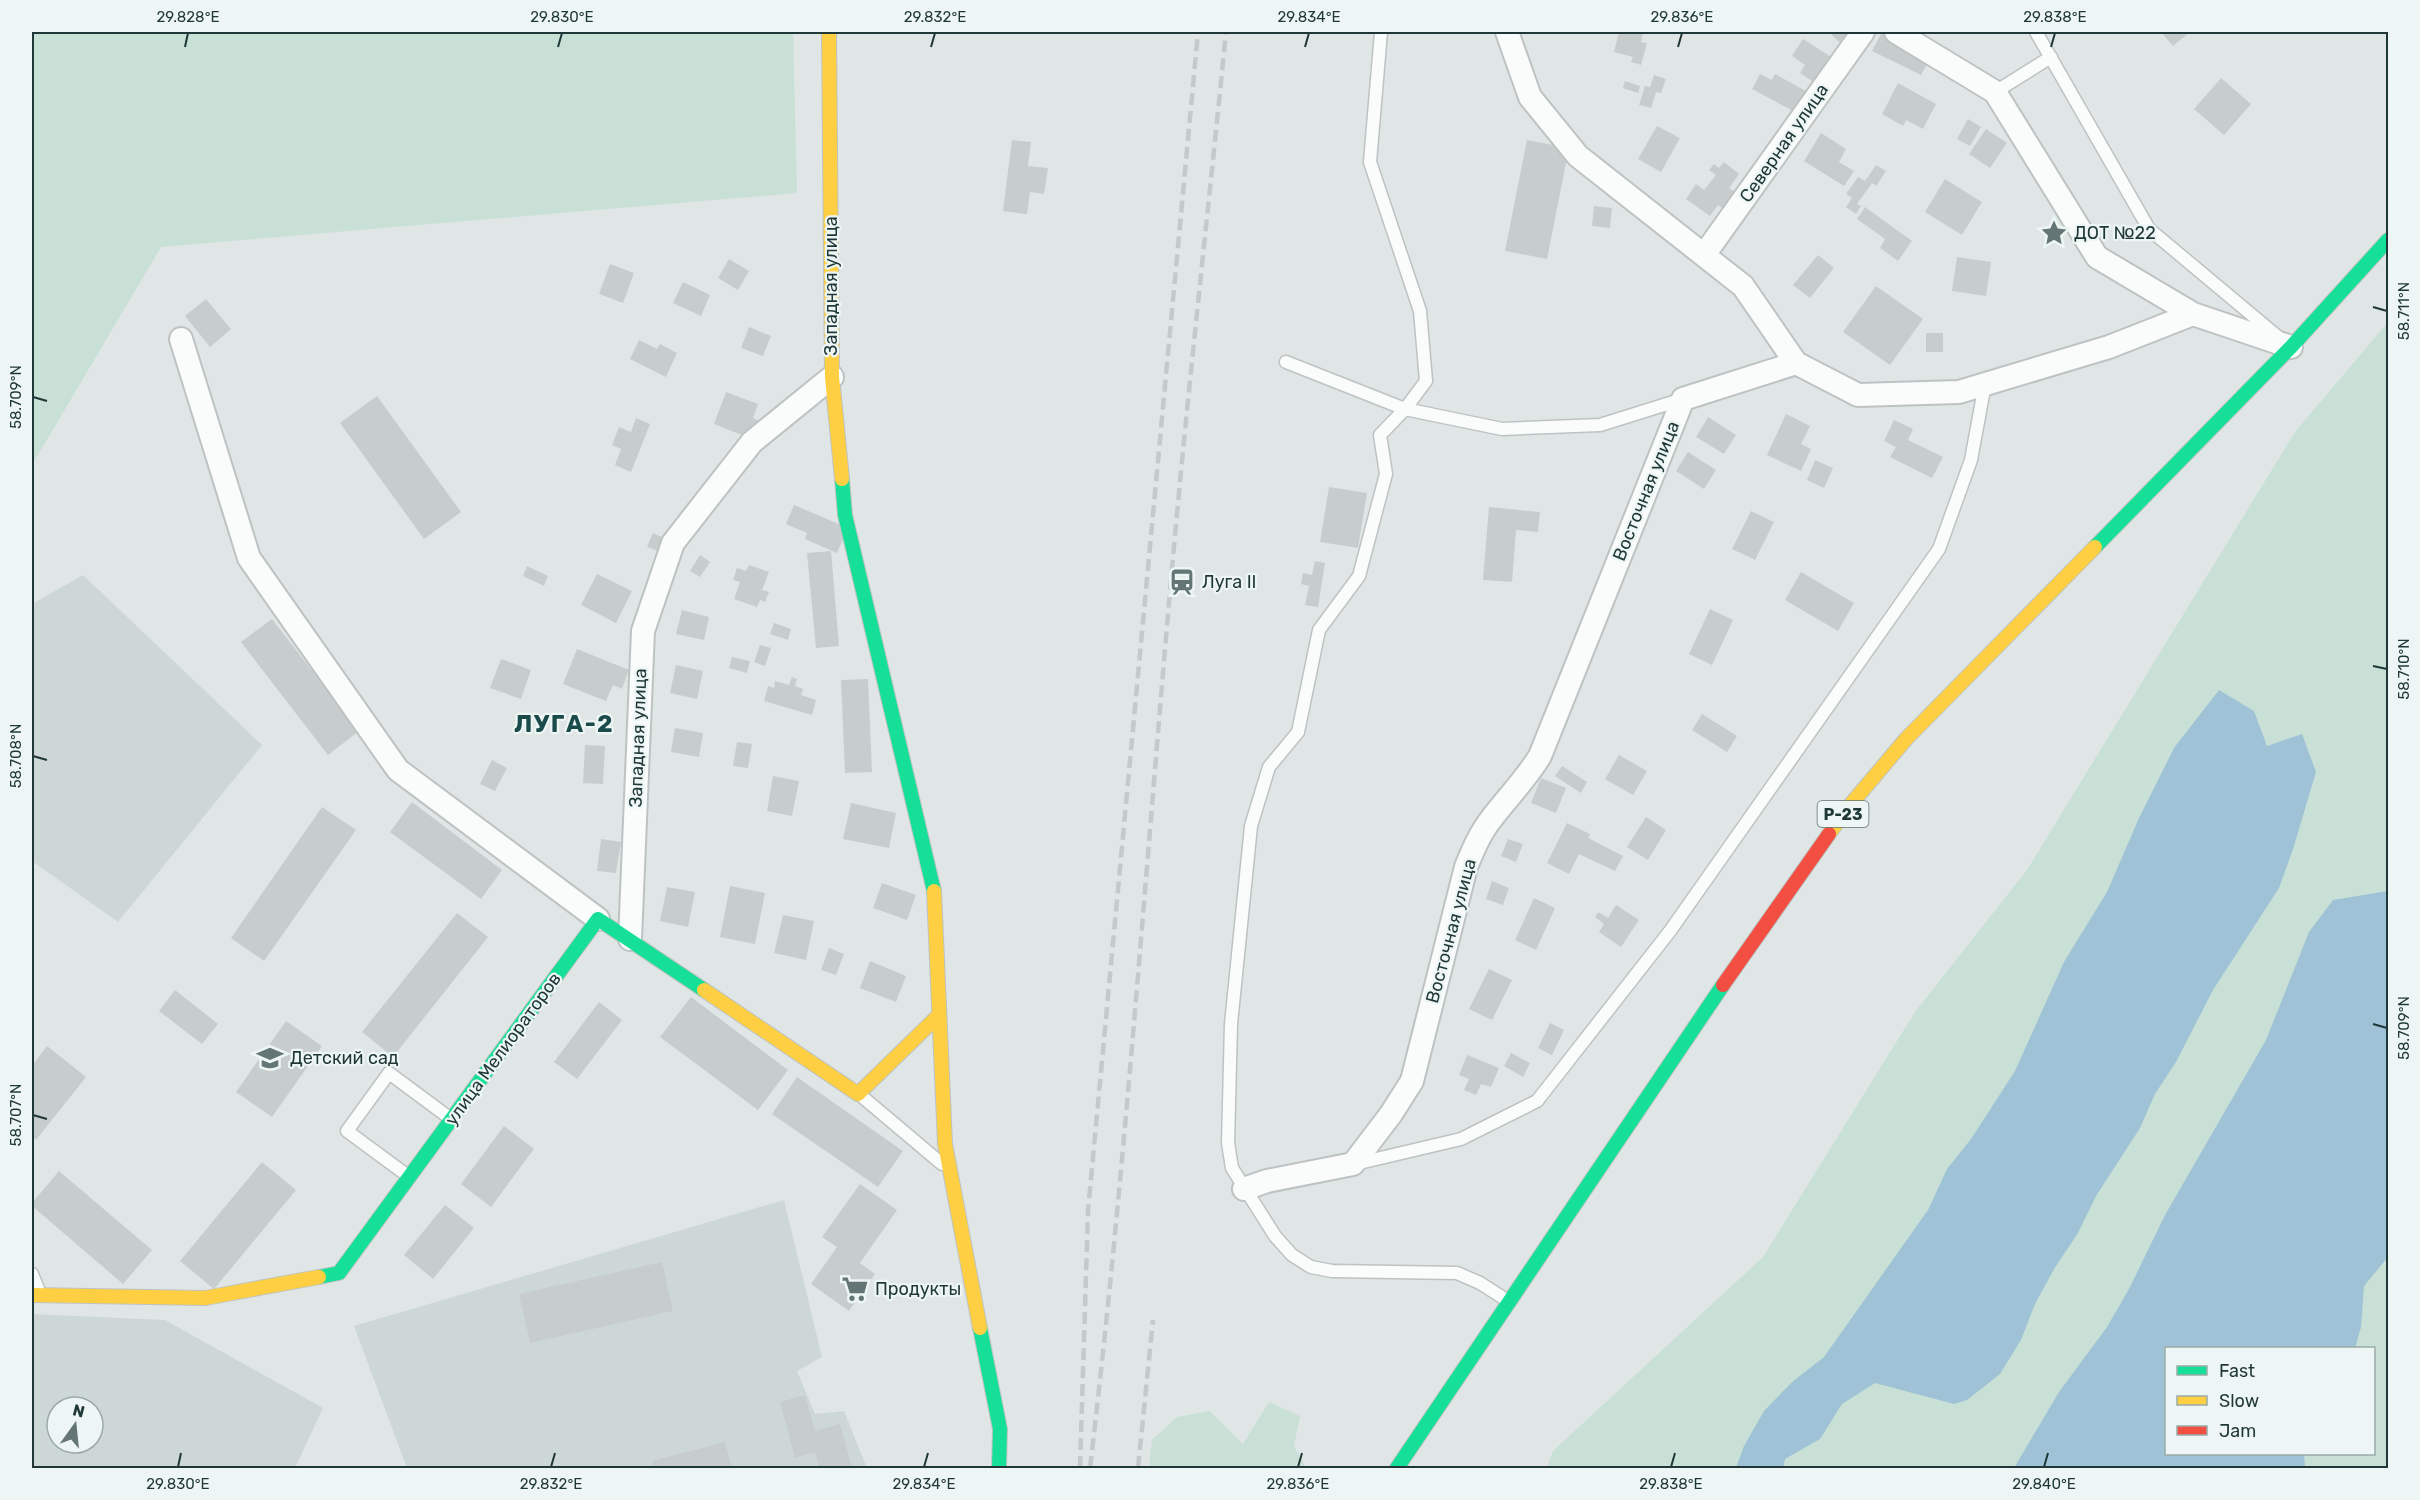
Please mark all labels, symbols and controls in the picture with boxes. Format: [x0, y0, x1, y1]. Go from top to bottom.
text: 29.828°E [156, 8, 220, 26]
text: 29.830°E [530, 8, 594, 26]
text: 29.832°E [904, 8, 966, 26]
text: 29.834°E [1277, 8, 1341, 26]
text: 29.836°E [1651, 8, 1713, 26]
text: 29.838°E [2023, 8, 2087, 26]
street label: Северная улица [1735, 79, 1833, 207]
street label: Западная улица [820, 216, 842, 356]
place icon: ДОТ №22 [2039, 218, 2069, 248]
place label: ДОТ №22 [2074, 222, 2156, 244]
text: 58.711°N [2395, 282, 2413, 340]
text: 58.709°N [7, 365, 25, 429]
street label: Восточная улица [1608, 418, 1684, 564]
station icon: Луга II [1167, 567, 1197, 597]
place label: Луга II [1202, 571, 1256, 593]
text: 58.710°N [2395, 638, 2413, 700]
street label: Западная улица [625, 668, 651, 808]
district label: ЛУГА-2 [514, 710, 614, 738]
text: 58.708°N [7, 724, 25, 788]
road number: Р-23 [1818, 801, 1868, 827]
street label: Восточная улица [1421, 856, 1481, 1006]
street label: улица Мелиораторов [440, 968, 566, 1130]
text: 58.709°N [2395, 996, 2413, 1060]
school or university icon: Детский сад [255, 1043, 285, 1073]
place label: Детский сад [290, 1047, 399, 1069]
text: 58.707°N [7, 1084, 25, 1146]
supermarket icon: Продукты [840, 1274, 870, 1304]
place label: Продукты [875, 1278, 961, 1300]
legend [2165, 1347, 2375, 1455]
text: Fast [2219, 1360, 2255, 1382]
text: Slow [2219, 1390, 2259, 1412]
north arrow [45, 1395, 105, 1455]
text: N [71, 1400, 87, 1422]
text: Jam [2219, 1420, 2256, 1442]
text: 29.830°E [146, 1475, 210, 1493]
text: 29.832°E [520, 1475, 582, 1493]
text: 29.834°E [892, 1475, 956, 1493]
text: 29.836°E [1267, 1475, 1329, 1493]
text: 29.838°E [1639, 1475, 1703, 1493]
text: 29.840°E [2012, 1475, 2076, 1493]

